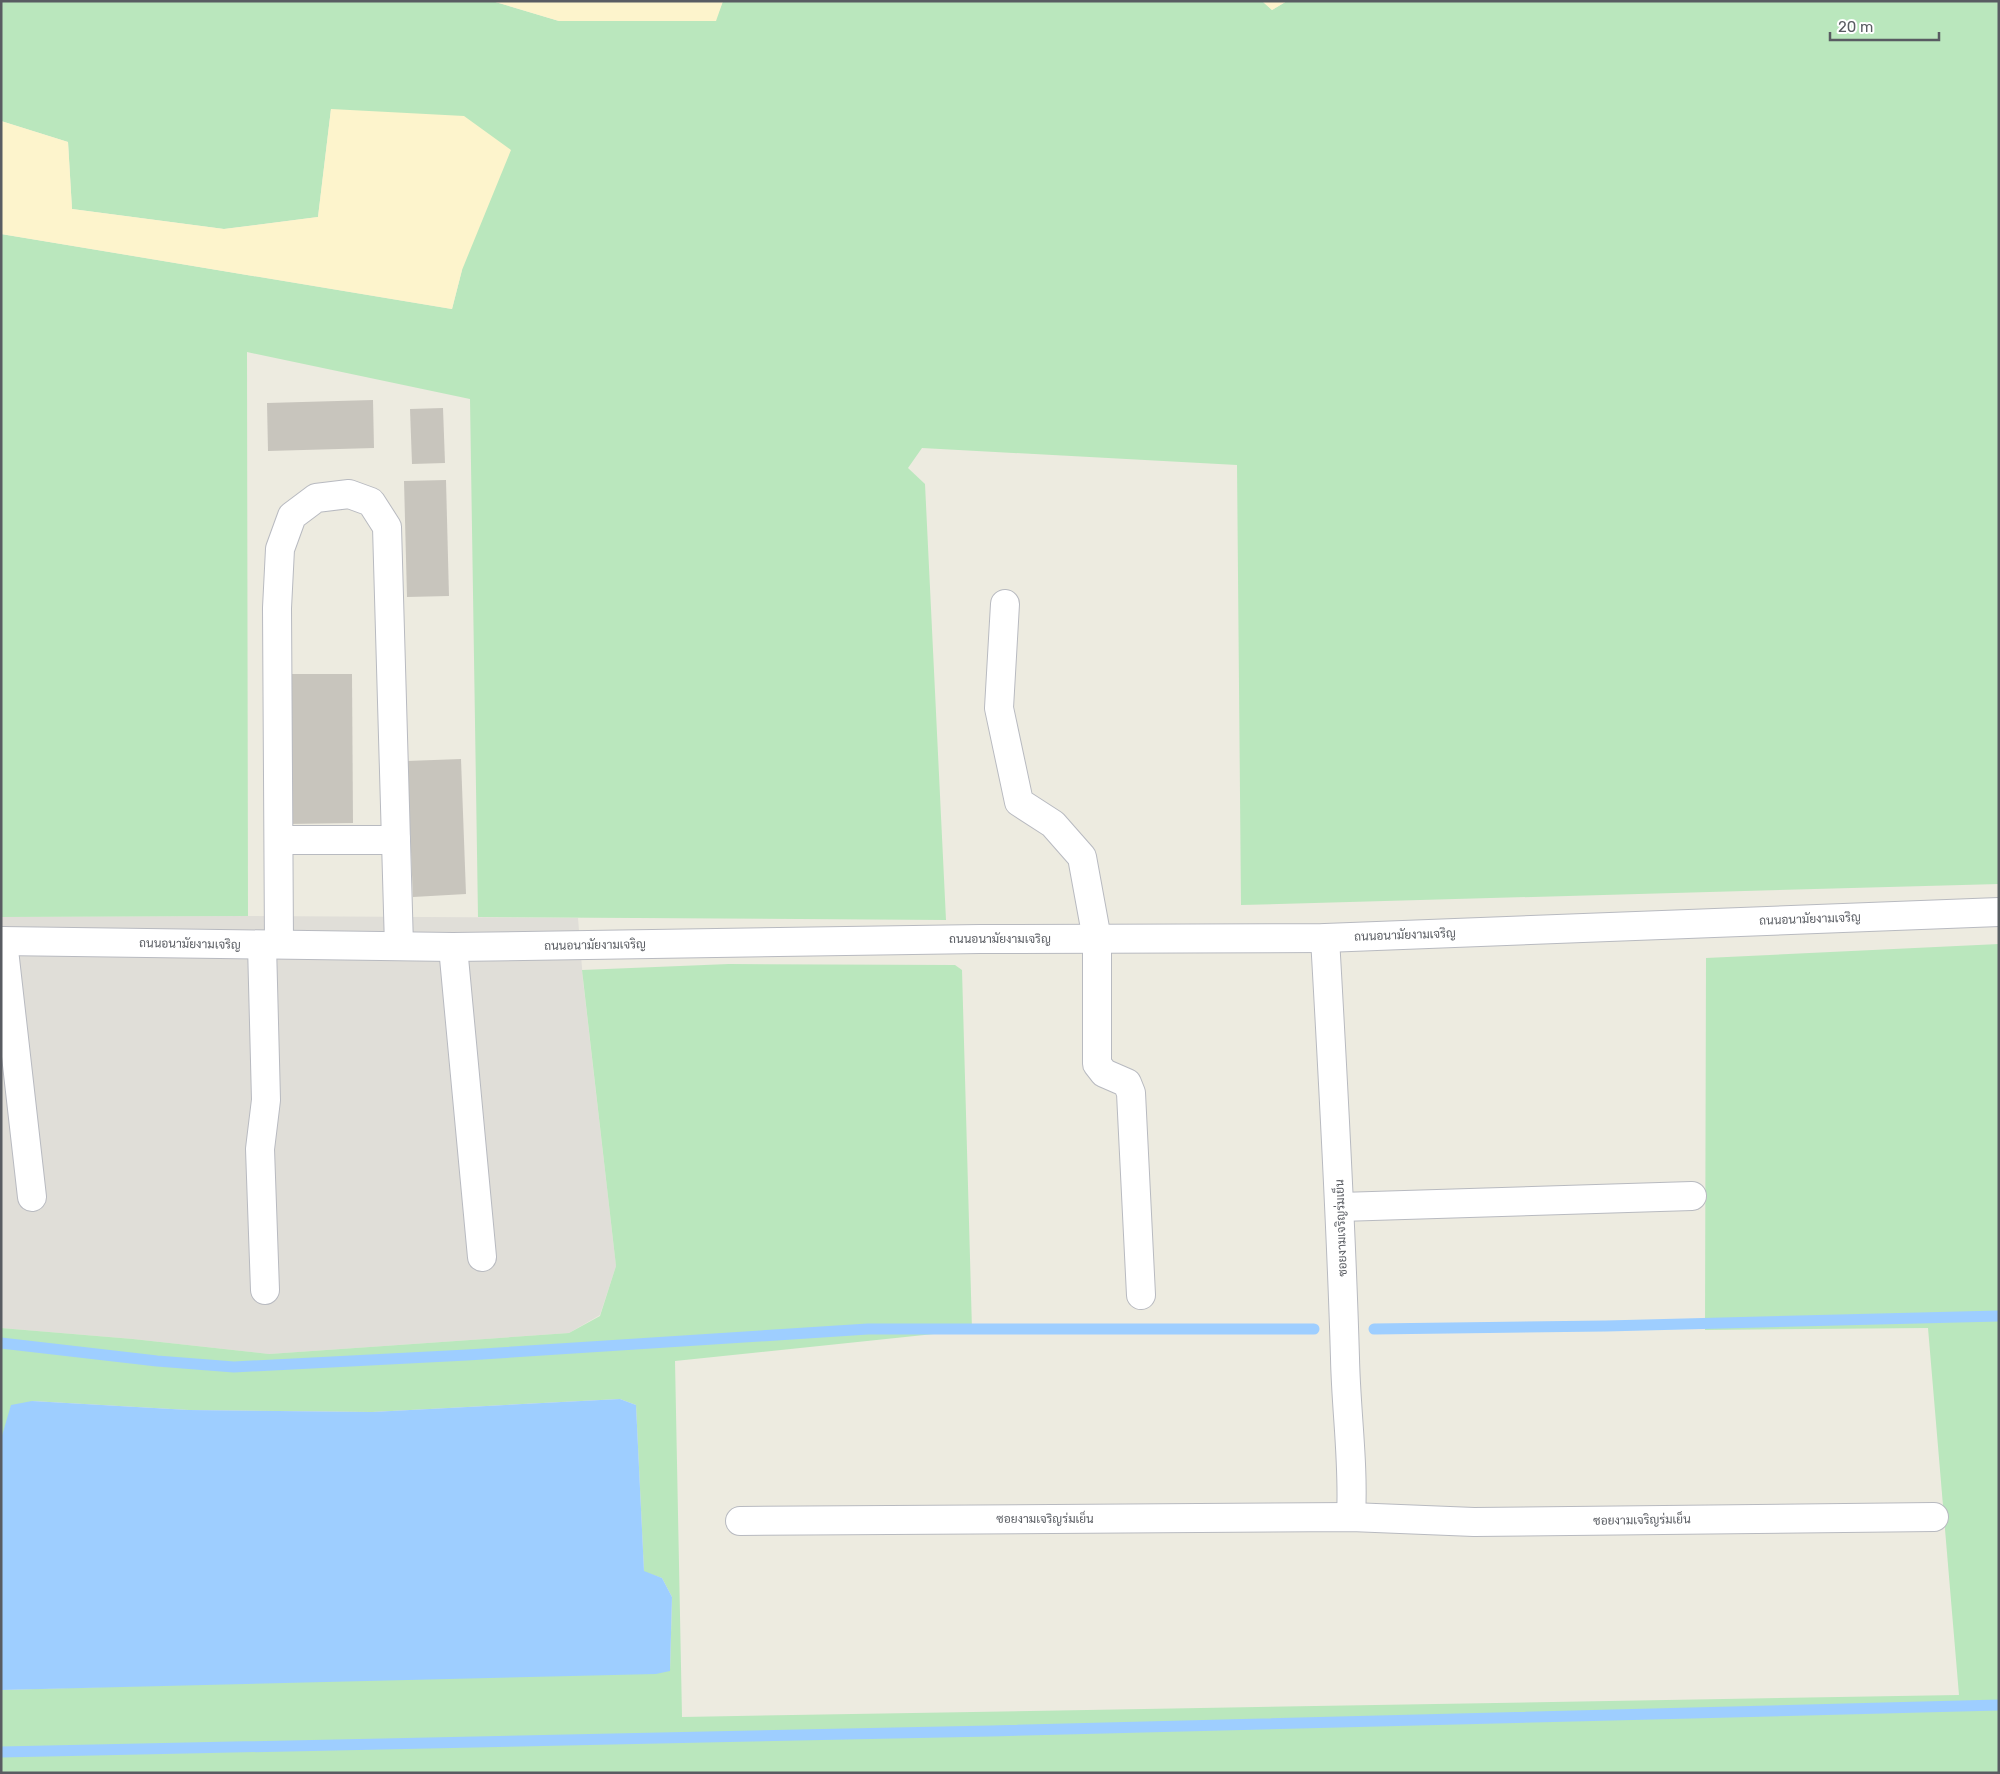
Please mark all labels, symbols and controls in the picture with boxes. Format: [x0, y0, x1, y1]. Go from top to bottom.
scale bar [1830, 10, 1939, 42]
text: 20 m [1838, 18, 1873, 36]
street label: ถนนอนามัยงามเจริญ [1759, 910, 1861, 928]
street label: ถนนอนามัยงามเจริญ [1354, 926, 1456, 944]
street label: ถนนอนามัยงามเจริญ [949, 932, 1051, 946]
street label: ถนนอนามัยงามเจริญ [139, 936, 241, 952]
street label: ถนนอนามัยงามเจริญ [544, 937, 646, 953]
street label: ซอยงามเจริญร่มเย็น [1330, 1179, 1350, 1277]
street label: ซอยงามเจริญร่มเย็น [996, 1510, 1094, 1526]
street label: ซอยงามเจริญร่มเย็น [1593, 1510, 1691, 1528]

